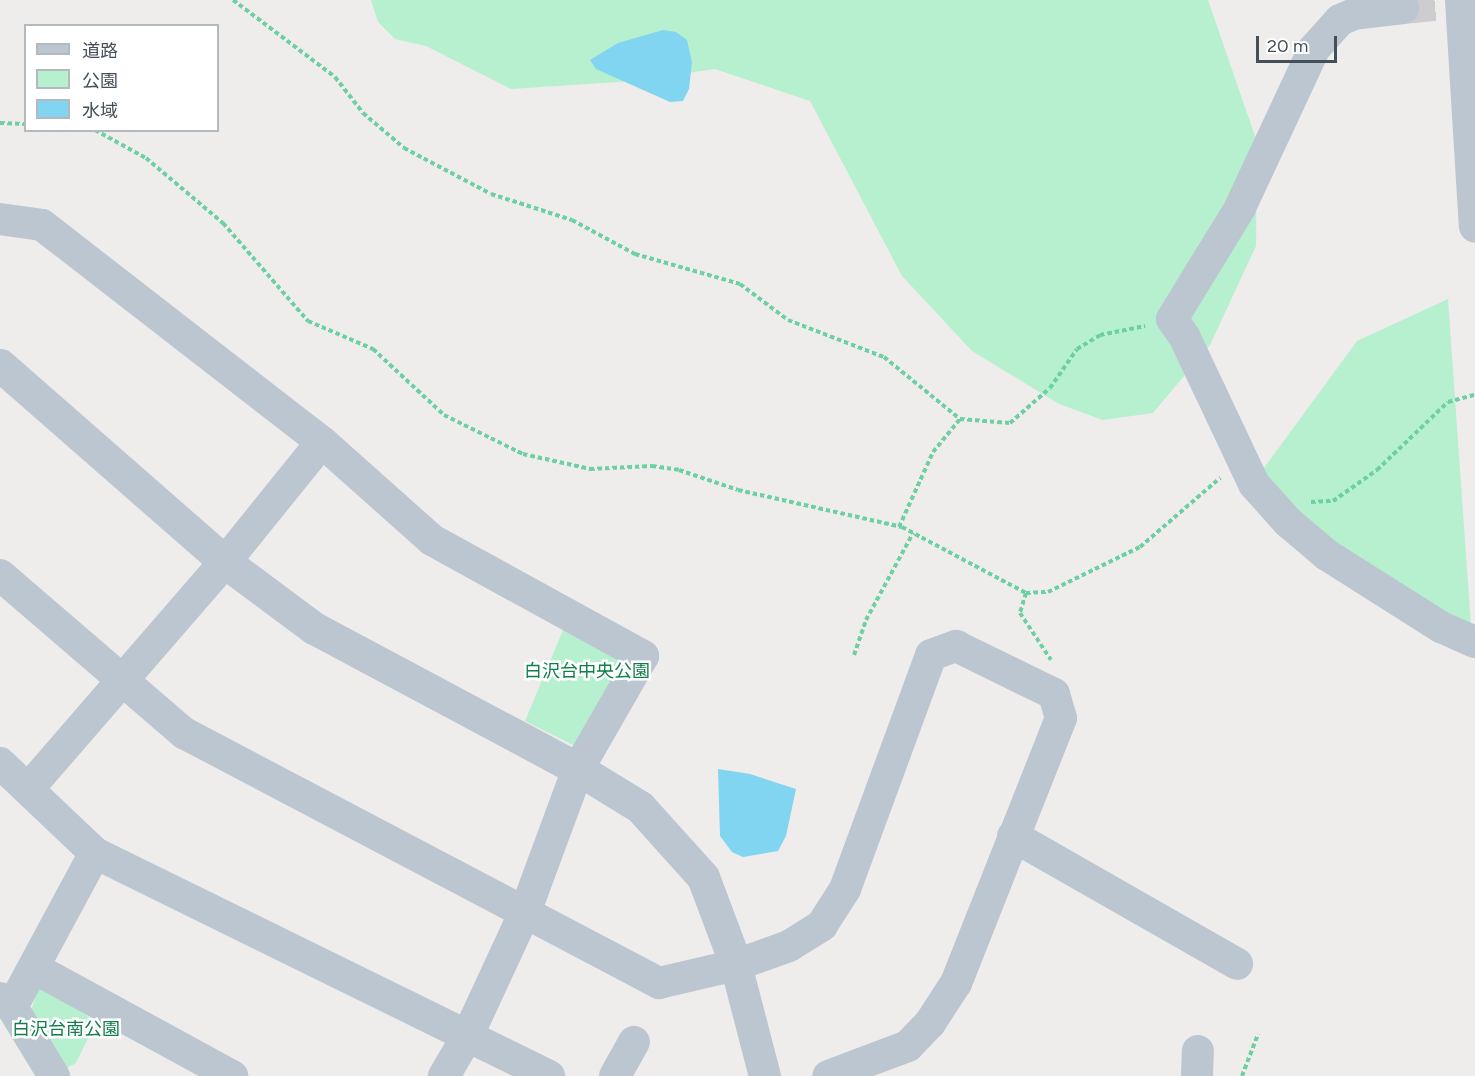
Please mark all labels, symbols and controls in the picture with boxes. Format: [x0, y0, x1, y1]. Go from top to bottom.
legend [24, 24, 219, 132]
scale bar [1259, 24, 1340, 62]
text: 20 m [1267, 35, 1308, 57]
text: 道路 [82, 40, 118, 62]
text: 公園 [82, 70, 118, 92]
text: 水域 [82, 100, 118, 122]
park label: 白沢台中央公園 [524, 660, 650, 682]
park label: 白沢台南公園 [12, 1018, 120, 1040]

